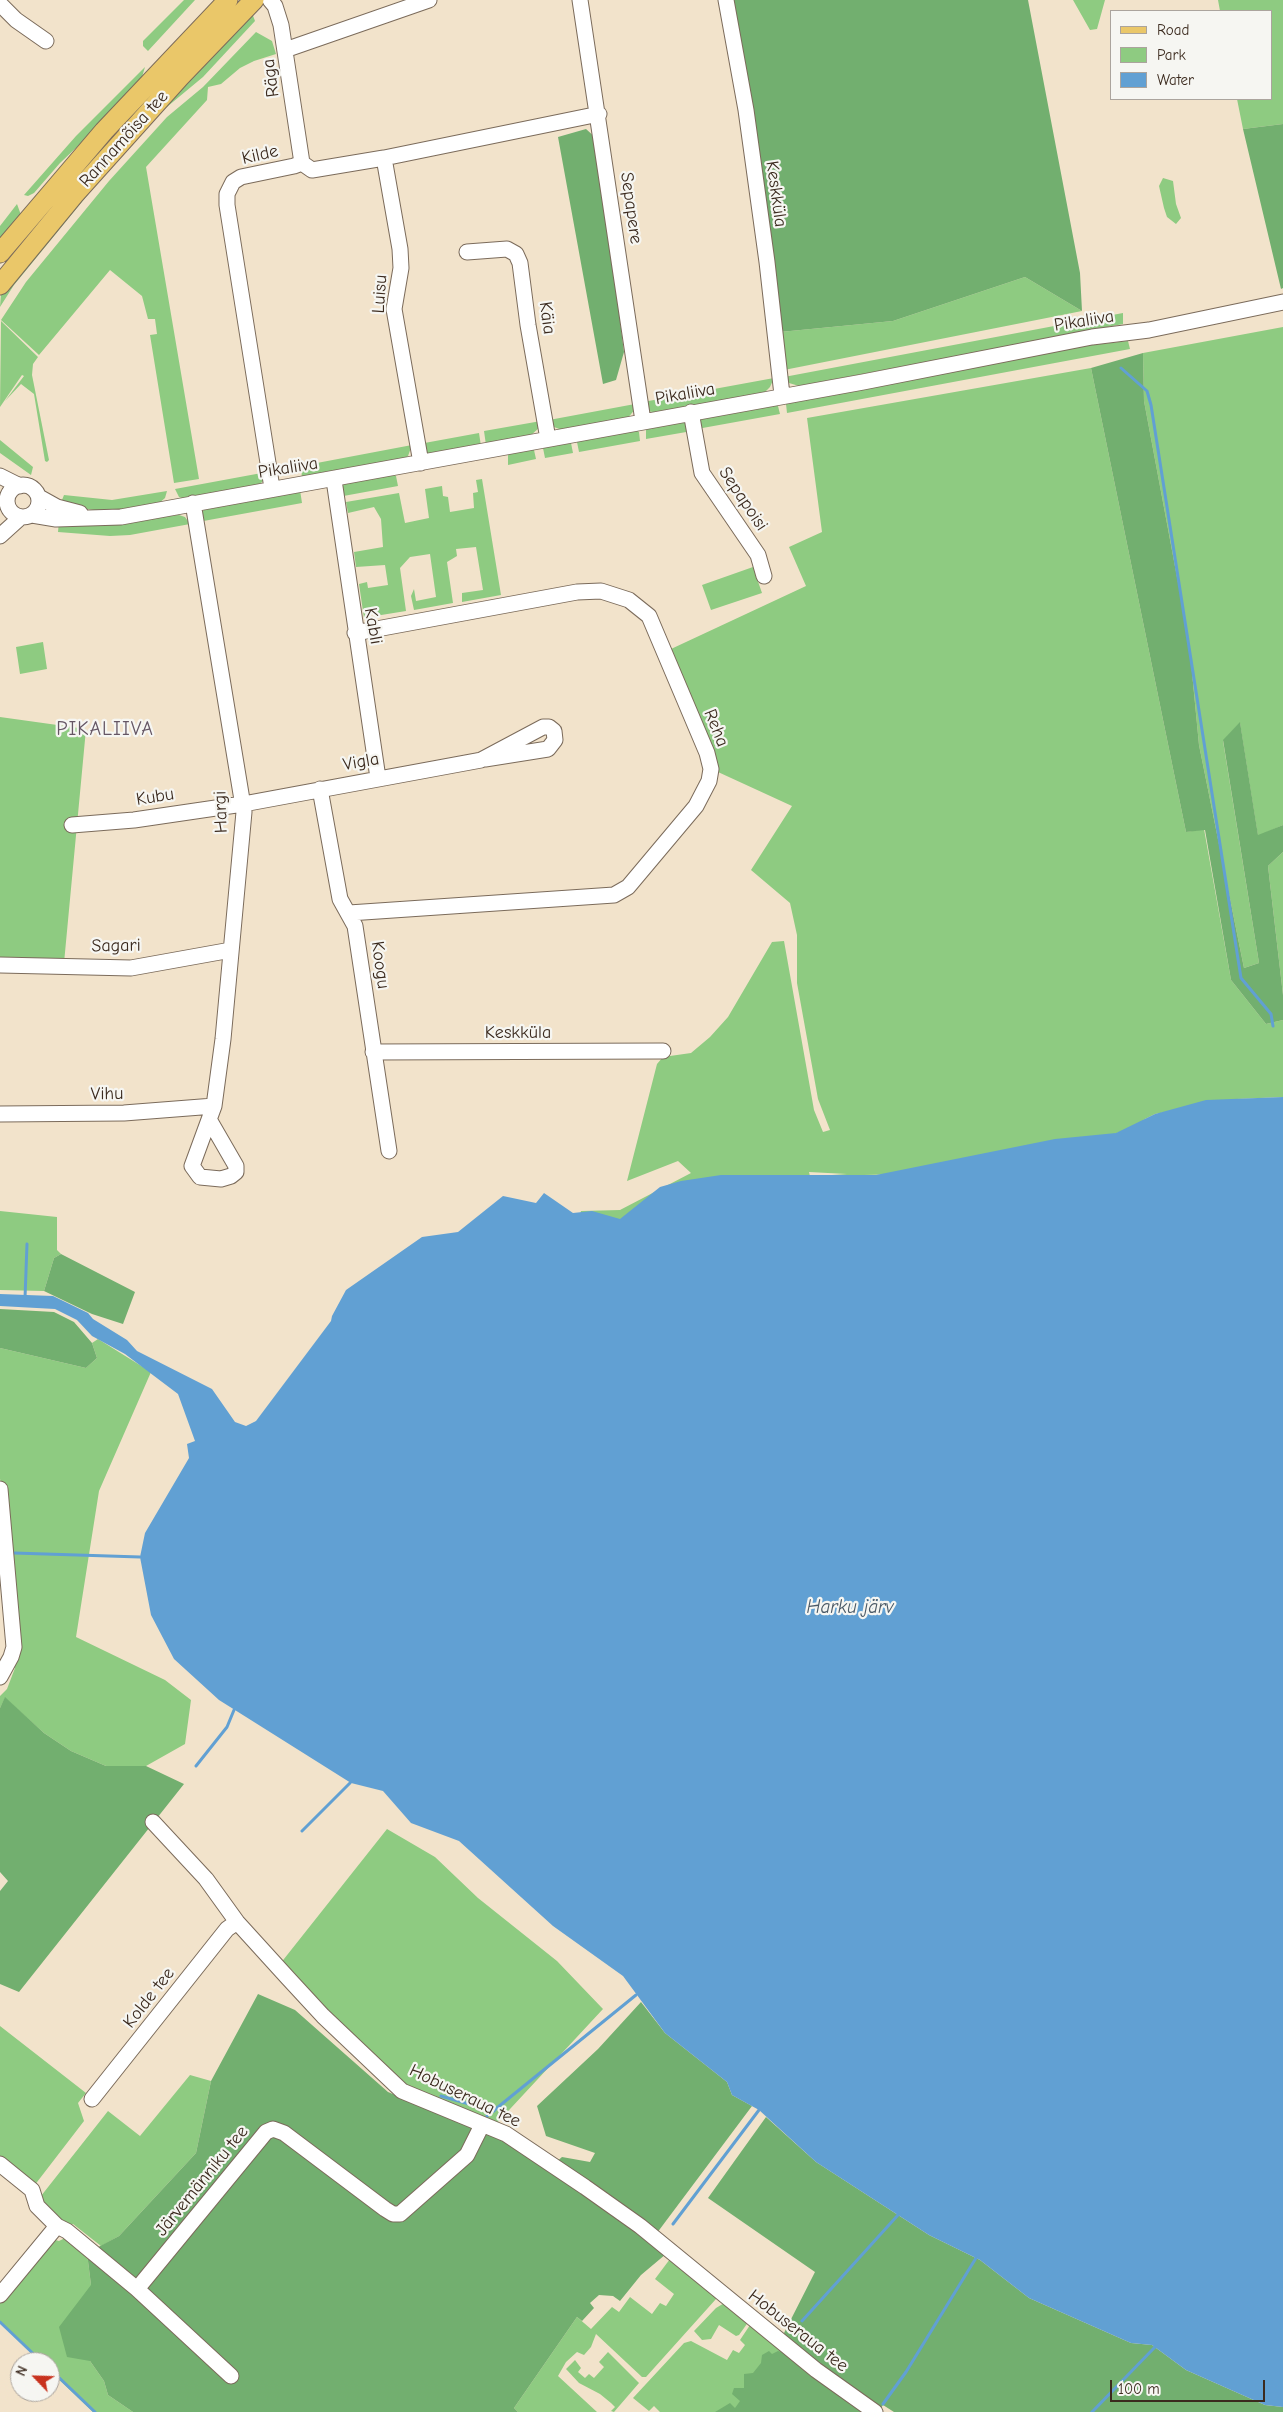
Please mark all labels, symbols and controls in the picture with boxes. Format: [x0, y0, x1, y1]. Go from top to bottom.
legend [1110, 10, 1273, 100]
text: Road [1157, 21, 1189, 39]
text: Park [1157, 46, 1186, 64]
street label: Räga [258, 58, 284, 98]
text: Water [1157, 71, 1194, 89]
street label: Rannamõisa tee [75, 86, 173, 192]
street label: Kilde [240, 140, 280, 170]
street label: Keskküla [761, 160, 791, 228]
street label: Sepapere [615, 171, 647, 245]
street label: Luisu [368, 274, 392, 314]
street label: Käia [534, 300, 560, 336]
street label: Pikaliiva [1053, 306, 1115, 336]
street label: Pikaliiva [653, 378, 717, 410]
street label: Pikaliiva [257, 453, 319, 483]
street label: Sepapoisi [714, 463, 772, 535]
street label: Kabli [359, 606, 387, 646]
street label: Reha [699, 706, 733, 750]
district label: PIKALIIVA [55, 717, 155, 741]
street label: Vigla [341, 748, 381, 776]
street label: Kubu [134, 783, 176, 811]
street label: Hargi [209, 790, 233, 834]
street label: Sagari [91, 935, 141, 957]
street label: Koogu [366, 940, 394, 990]
street label: Keskküla [485, 1022, 551, 1044]
street label: Vihu [91, 1083, 123, 1105]
water label: Harku järv [807, 1597, 893, 1619]
street label: Kolde tee [119, 1963, 179, 2033]
street label: Hobuseraua tee [406, 2060, 524, 2132]
street label: Järvemänniku tee [151, 2122, 253, 2240]
street label: Hobuseraua tee [744, 2285, 852, 2377]
north arrow [10, 2352, 60, 2402]
text: N [12, 2363, 31, 2379]
scale bar [1113, 2370, 1268, 2402]
text: 100 m [1118, 2380, 1160, 2398]

